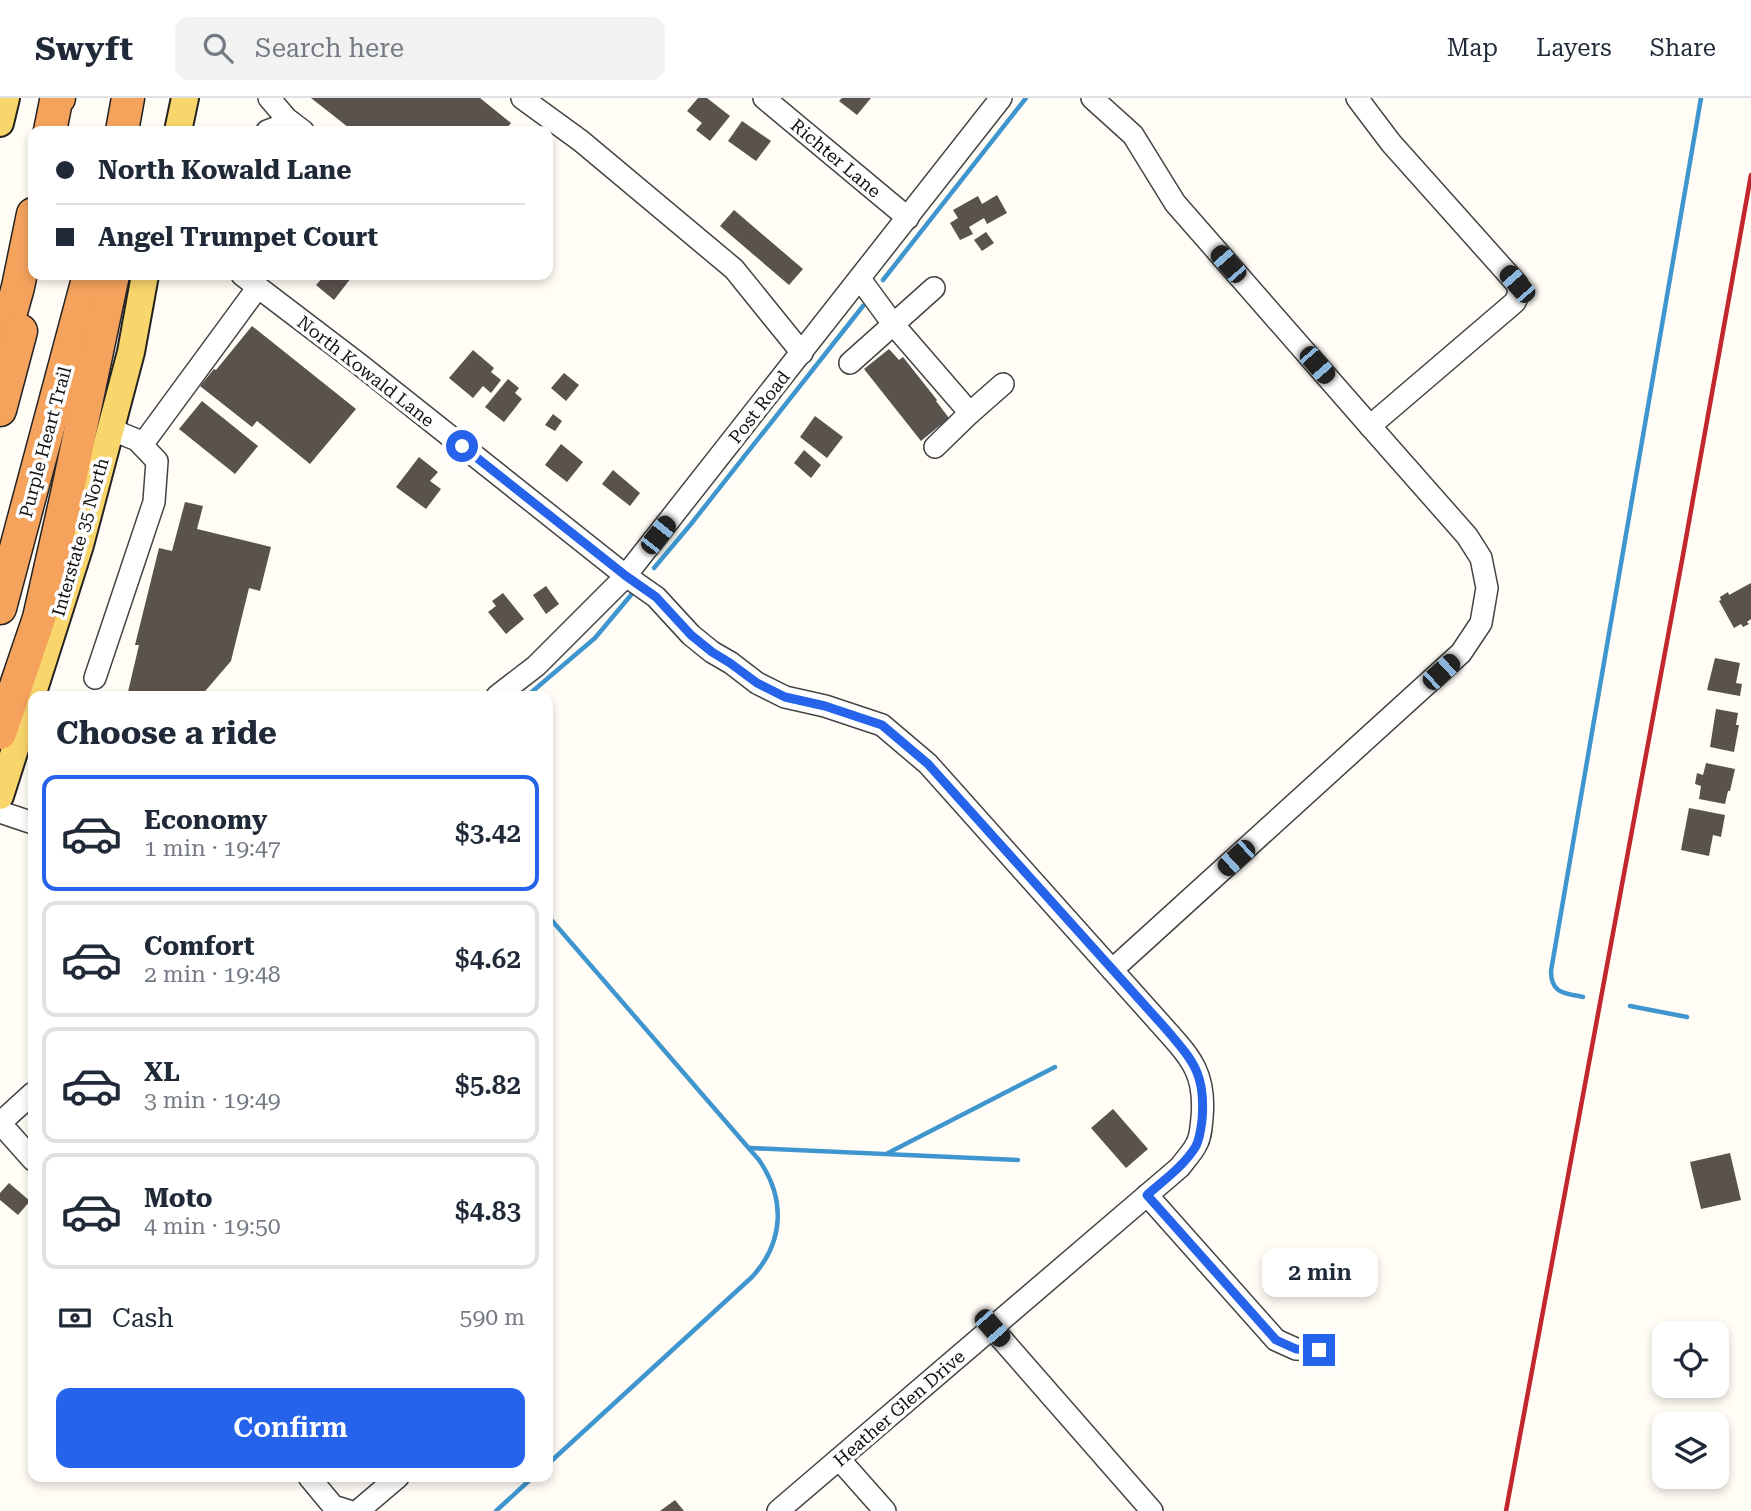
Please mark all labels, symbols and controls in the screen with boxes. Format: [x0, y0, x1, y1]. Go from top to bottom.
search box [175, 17, 665, 80]
text: Swyft [35, 29, 133, 68]
icon: search [199, 29, 237, 67]
text: Search here [255, 33, 404, 63]
text: Map [1447, 34, 1498, 62]
text: Layers [1536, 34, 1612, 62]
text: Share [1650, 34, 1716, 62]
street label: Richter Lane [787, 114, 885, 202]
text: North Kowald Lane [98, 155, 351, 185]
text: Angel Trumpet Court [98, 222, 378, 252]
car [1207, 241, 1250, 287]
car [1496, 261, 1539, 307]
street label: North Kowald Lane [293, 311, 439, 431]
car [1296, 342, 1339, 388]
street label: Purple Heart Trail [15, 364, 75, 520]
street label: Post Road [724, 366, 794, 447]
route start [446, 430, 478, 462]
street label: Interstate 35 North [47, 455, 113, 619]
car [637, 512, 680, 558]
car [1419, 650, 1464, 694]
text: Choose a ride [56, 714, 277, 752]
icon: car [60, 802, 123, 865]
text: Economy [144, 805, 267, 835]
text: $3.42 [455, 818, 521, 848]
text: 1 min · 19:47 [144, 835, 281, 862]
car [1214, 836, 1259, 880]
icon: car [60, 928, 123, 991]
text: Comfort [144, 931, 254, 961]
text: $4.62 [455, 944, 521, 974]
text: 2 min · 19:48 [144, 961, 281, 988]
icon: car [60, 1054, 123, 1117]
text: XL [144, 1057, 180, 1087]
text: $5.82 [455, 1070, 521, 1100]
text: 3 min · 19:49 [144, 1087, 281, 1114]
icon: car [60, 1180, 123, 1243]
text: Moto [144, 1183, 213, 1213]
text: $4.83 [455, 1196, 521, 1226]
text: 4 min · 19:50 [144, 1213, 281, 1240]
callout: 2 min [1261, 1248, 1377, 1298]
text: 2 min [1288, 1259, 1352, 1286]
icon: cash [56, 1299, 94, 1337]
text: Cash [112, 1303, 174, 1333]
text: 590 m [460, 1304, 525, 1331]
car [971, 1305, 1014, 1351]
map controls [1652, 1321, 1729, 1489]
button: locate [1652, 1321, 1729, 1398]
route end [1303, 1334, 1335, 1366]
street label: Heather Glen Drive [829, 1345, 969, 1471]
button: Confirm [56, 1388, 525, 1468]
button: layers [1652, 1412, 1729, 1489]

